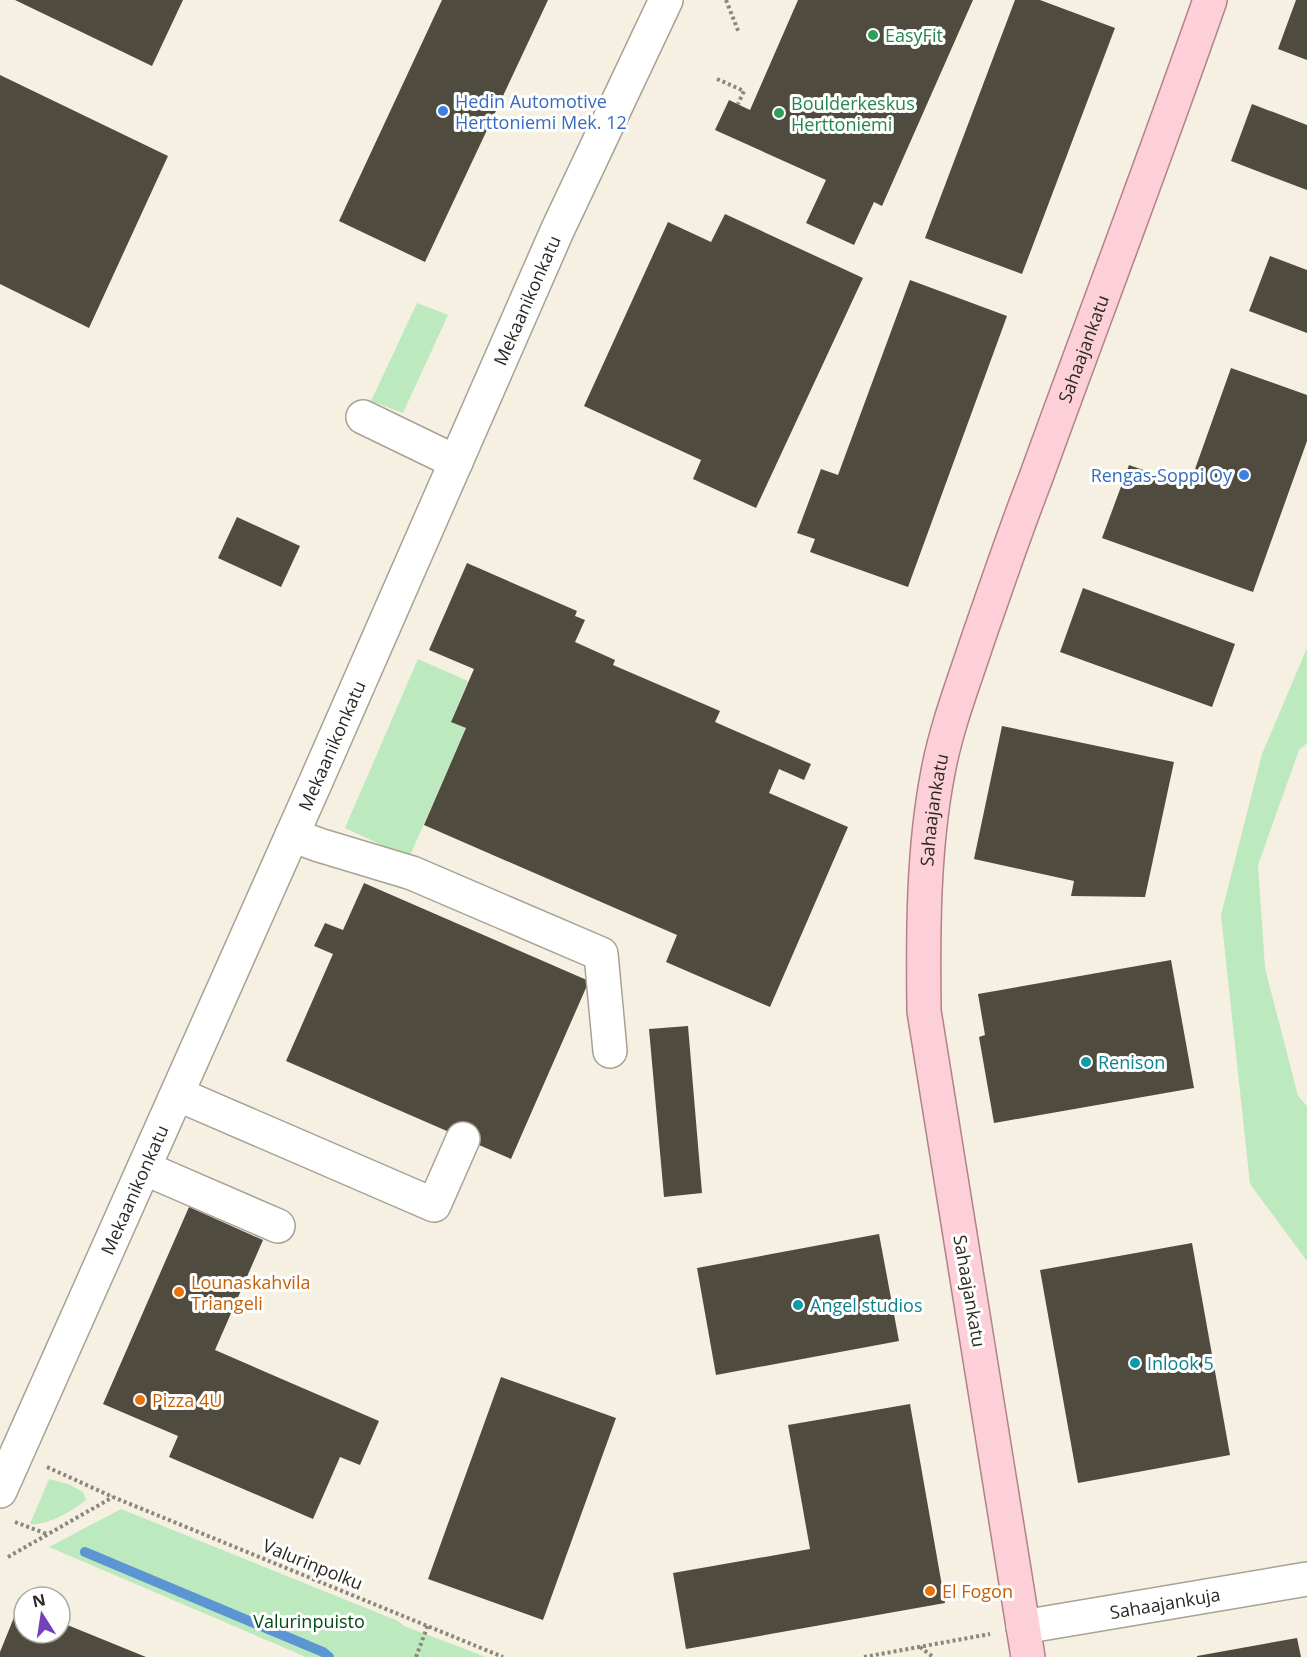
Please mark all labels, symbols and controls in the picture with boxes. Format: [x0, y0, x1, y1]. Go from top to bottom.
place label: EasyFit [885, 23, 943, 47]
marker: EasyFit [866, 28, 880, 42]
place label: Hedin Automotive Herttoniemi Mek. 12 [455, 89, 627, 134]
place label: Boulderkeskus Herttoniemi [791, 91, 915, 136]
marker: Hedin Automotive Herttoniemi Mek. 12 [436, 104, 450, 118]
marker: Boulderkeskus Herttoniemi [772, 106, 786, 120]
street label: Mekaanikonkatu [488, 231, 566, 369]
street label: Sahaajankatu [1052, 291, 1114, 406]
place label: Rengas-Soppi Oy [1091, 463, 1233, 487]
marker: Rengas-Soppi Oy [1237, 468, 1251, 482]
street label: Mekaanikonkatu [293, 677, 371, 814]
street label: Sahaajankatu [914, 751, 954, 867]
place label: Renison [1098, 1050, 1165, 1074]
marker: Renison [1079, 1055, 1093, 1069]
street label: Mekaanikonkatu [95, 1121, 174, 1258]
street label: Sahaajankatu [948, 1233, 992, 1349]
place label: Lounaskahvila Triangeli [191, 1270, 310, 1315]
marker: Lounaskahvila Triangeli [172, 1285, 186, 1299]
place label: Angel studios [810, 1293, 923, 1317]
marker: Angel studios [791, 1298, 805, 1312]
place label: Inlook 5 [1147, 1351, 1214, 1375]
marker: Inlook 5 [1128, 1356, 1142, 1370]
place label: Pizza 4U [152, 1388, 222, 1412]
marker: Pizza 4U [133, 1393, 147, 1407]
street label: Valurinpolku [259, 1533, 367, 1595]
place label: El Fogon [942, 1579, 1013, 1603]
street label: Sahaajankuja [1108, 1582, 1222, 1624]
marker: El Fogon [923, 1584, 937, 1598]
north arrow [12, 1585, 72, 1645]
text: N [30, 1588, 48, 1612]
park label: Valurinpuisto [253, 1609, 365, 1633]

